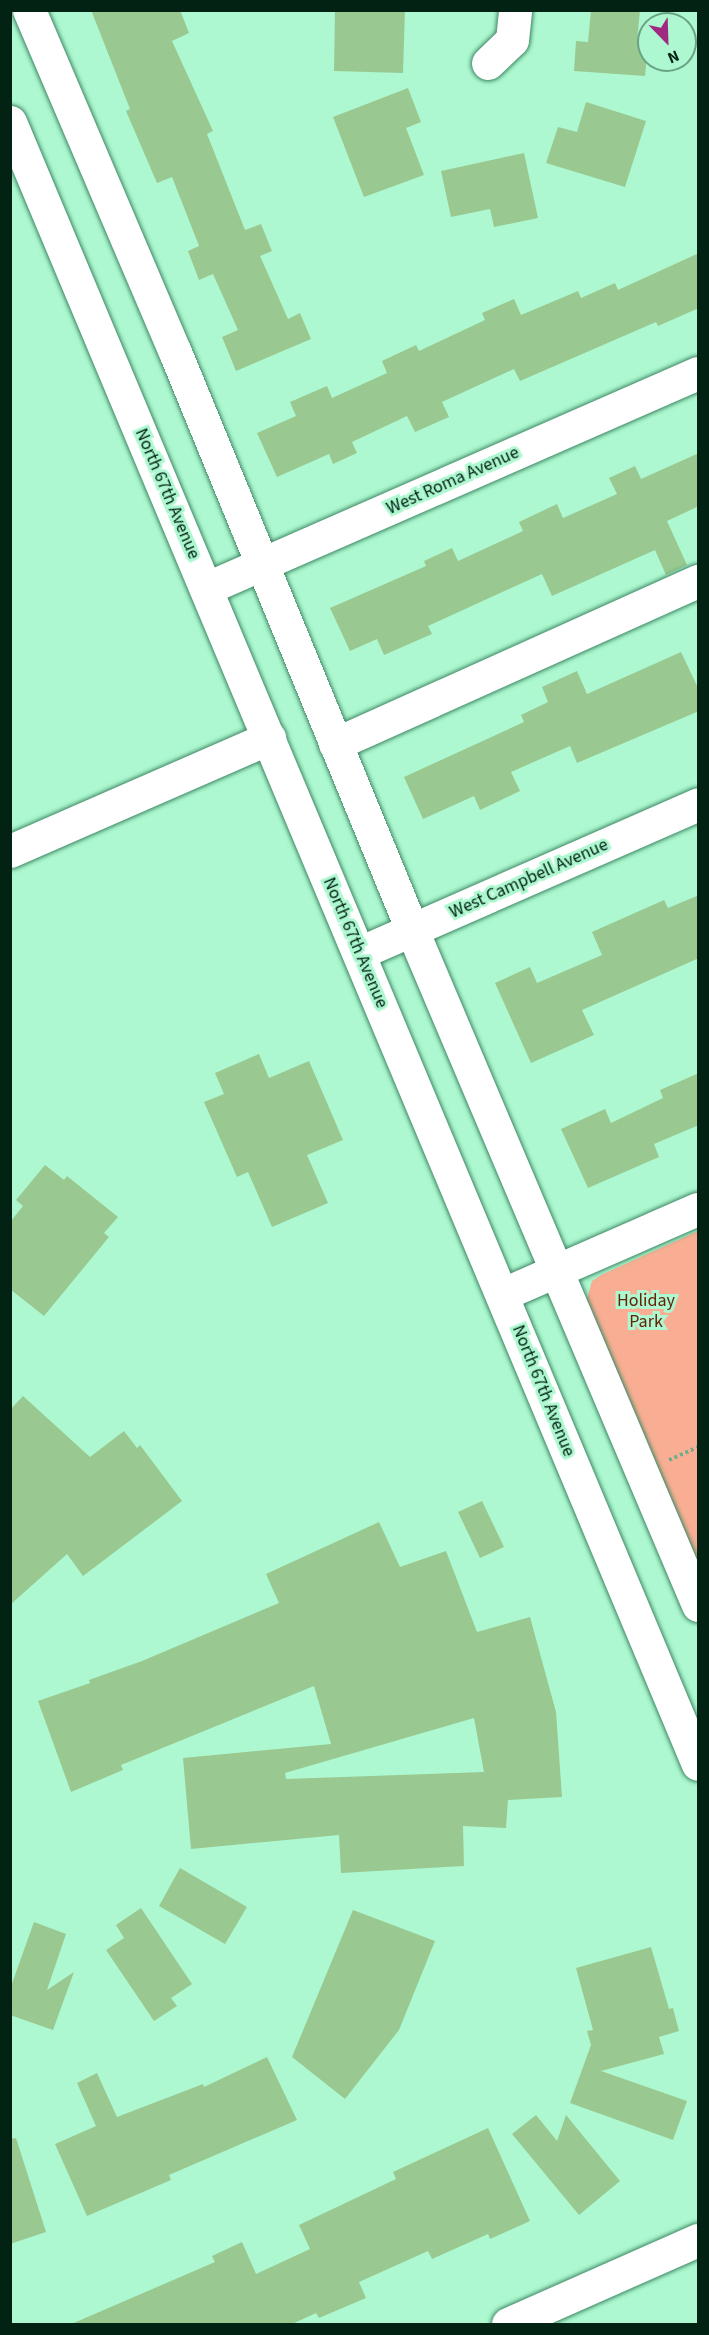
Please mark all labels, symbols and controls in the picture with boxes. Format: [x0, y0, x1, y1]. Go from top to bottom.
north arrow [637, 12, 697, 72]
text: N [664, 45, 682, 69]
street label: North 67th Avenue [130, 425, 204, 563]
street label: West Roma Avenue [383, 442, 523, 520]
street label: West Campbell Avenue [446, 834, 612, 924]
street label: North 67th Avenue [318, 874, 392, 1012]
park label: Holiday Park [617, 1291, 675, 1334]
street label: North 67th Avenue [507, 1322, 579, 1460]

